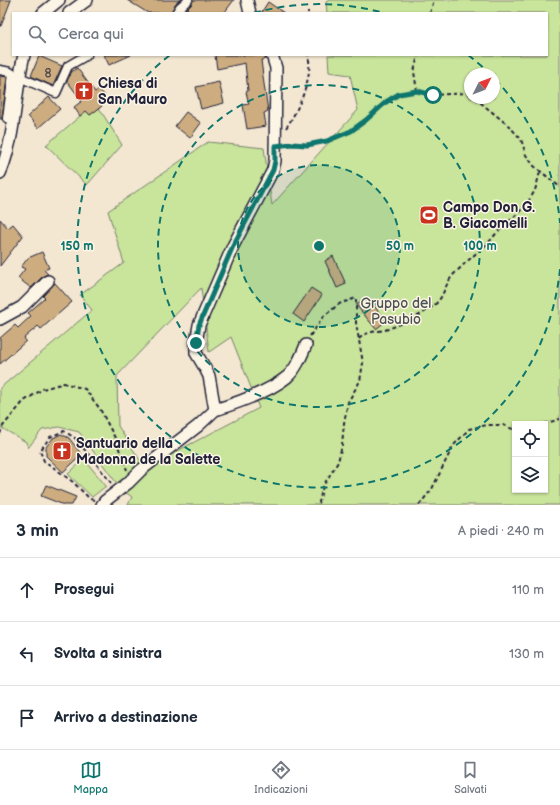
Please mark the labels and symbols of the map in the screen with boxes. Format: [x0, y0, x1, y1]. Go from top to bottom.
house number: 8 [45, 66, 52, 81]
north arrow [464, 68, 500, 104]
place label: Chiesa di San Mauro [98, 75, 167, 108]
church icon: Chiesa di San Mauro [73, 80, 95, 102]
route start [424, 86, 442, 104]
place label: Campo Don G. B. Giacomelli [443, 199, 535, 232]
sports icon: Campo Don G. B. Giacomelli [418, 204, 440, 226]
text: 150 m [61, 239, 93, 254]
centre of rings [312, 239, 326, 253]
text: 50 m [386, 239, 414, 254]
text: 100 m [463, 239, 497, 254]
park label: Gruppo del Pasubio [361, 295, 431, 328]
route end [187, 334, 205, 352]
place label: Santuario della Madonna de la Salette [76, 435, 220, 468]
church icon: Santuario della Madonna de la Salette [51, 440, 73, 462]

